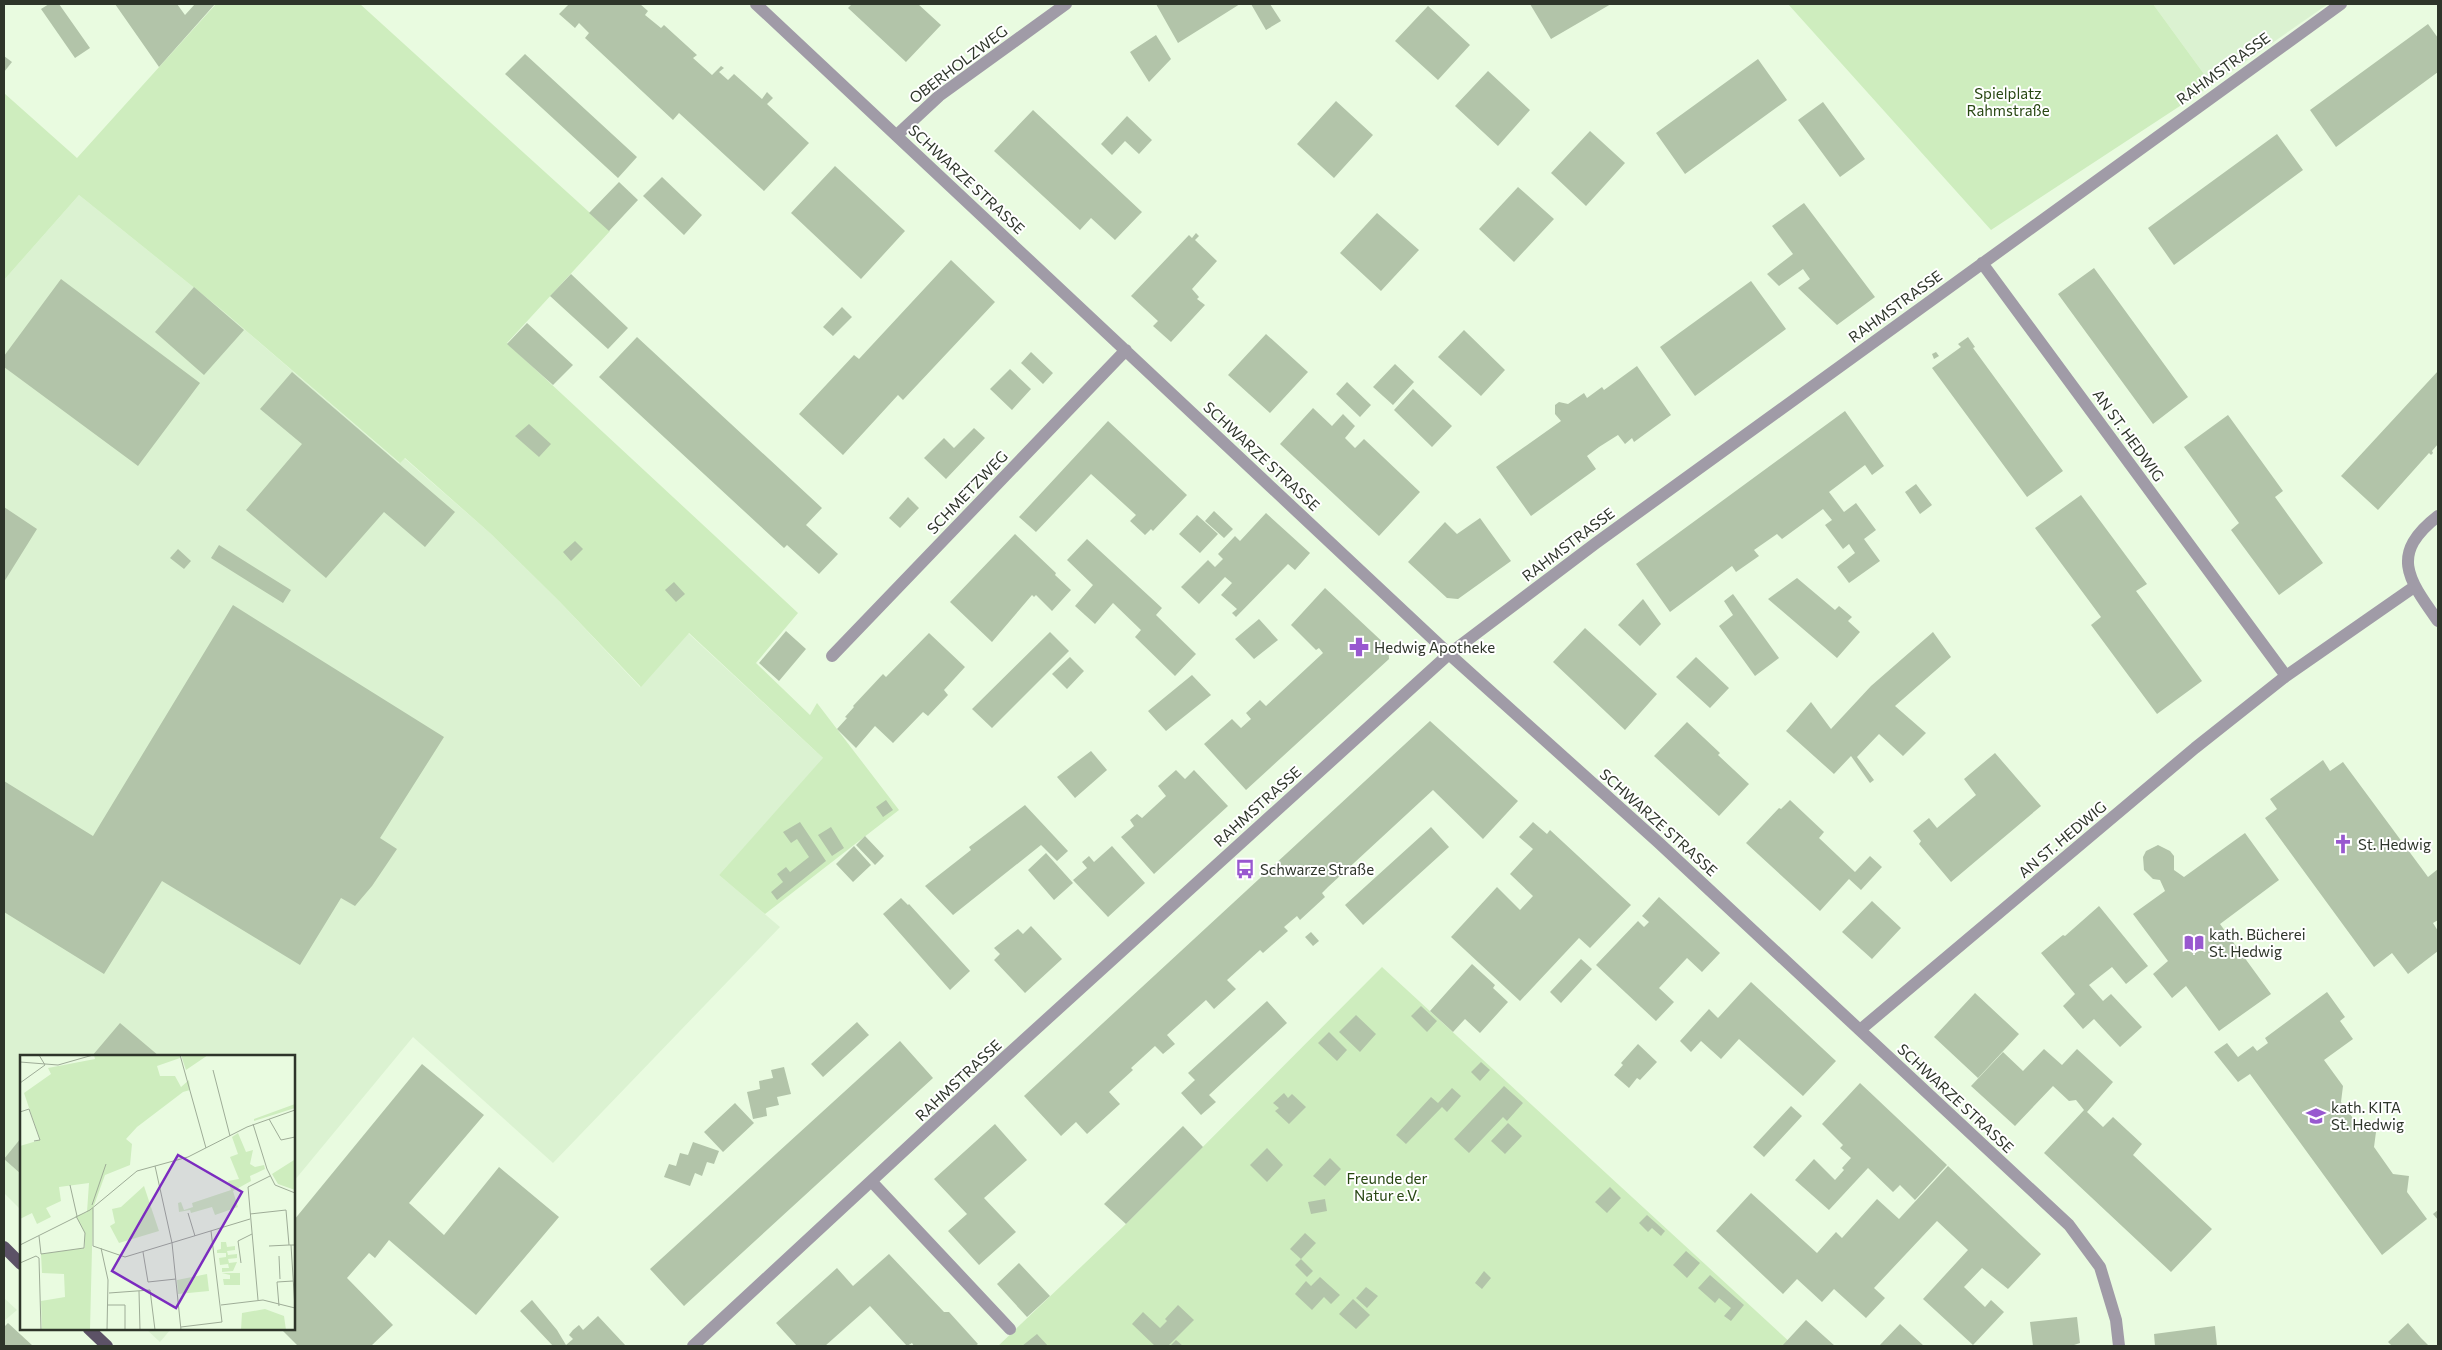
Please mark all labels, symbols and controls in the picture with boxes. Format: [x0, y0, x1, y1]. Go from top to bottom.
street label: OBERHOLZWEG [905, 21, 1011, 107]
street label: RAHMSTRASSE [2173, 28, 2273, 108]
park label: Spielplatz Rahmstraße [1966, 84, 2050, 119]
street label: SCHWARZE STRASSE [905, 121, 1029, 237]
street label: RAHMSTRASSE [1845, 266, 1945, 346]
street label: AN ST. HEDWIG [2090, 385, 2168, 485]
street label: SCHWARZE STRASSE [1200, 398, 1324, 514]
street label: SCHMETZWEG [923, 447, 1011, 537]
street label: RAHMSTRASSE [1518, 503, 1618, 585]
pharmacy icon: Hedwig Apotheke [1348, 636, 1370, 658]
place label: Hedwig Apotheke [1374, 638, 1495, 656]
street label: RAHMSTRASSE [1210, 762, 1304, 850]
street label: SCHWARZE STRASSE [1597, 764, 1722, 880]
street label: AN ST. HEDWIG [2014, 797, 2110, 881]
church icon: St. Hedwig [2332, 833, 2354, 855]
place label: St. Hedwig [2358, 835, 2431, 853]
bus stop icon: Schwarze Straße [1234, 858, 1256, 880]
place label: Schwarze Straße [1260, 860, 1374, 878]
place label: kath. Bücherei St. Hedwig [2209, 925, 2306, 960]
library icon: kath. Bücherei St. Hedwig [2183, 932, 2205, 954]
street label: RAHMSTRASSE [911, 1035, 1005, 1124]
street label: SCHWARZE STRASSE [1894, 1040, 2018, 1156]
inset map [20, 1055, 295, 1330]
place label: kath. KITA St. Hedwig [2331, 1098, 2404, 1133]
school or university icon: kath. KITA St. Hedwig [2305, 1105, 2327, 1127]
park label: Freunde der Natur e.V. [1346, 1169, 1428, 1204]

